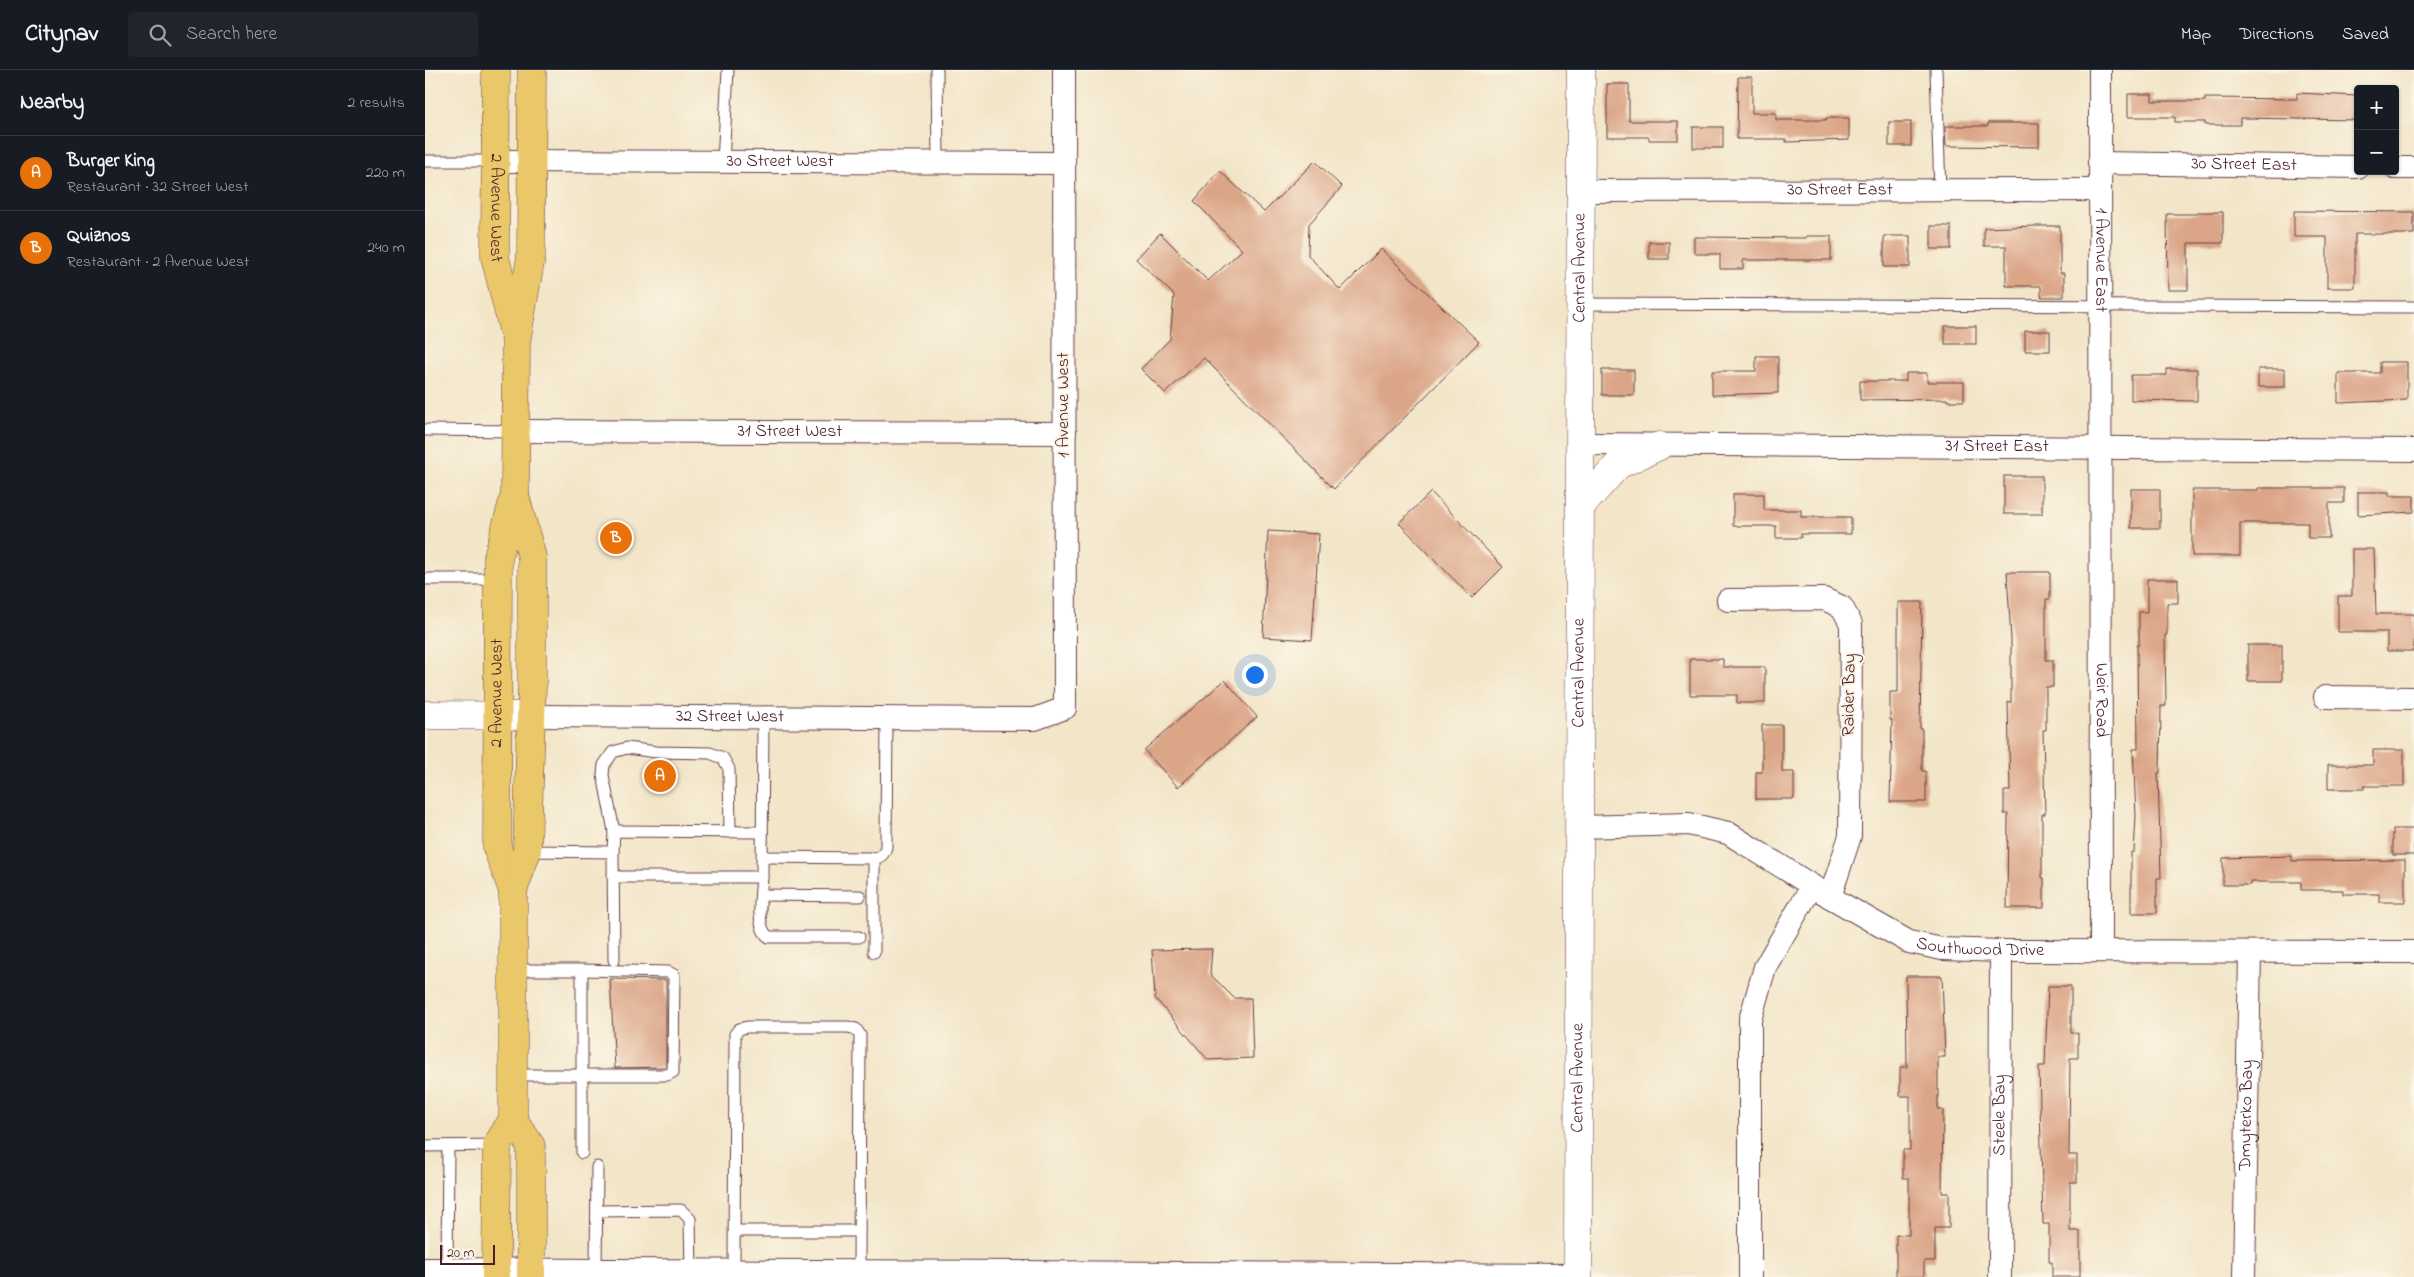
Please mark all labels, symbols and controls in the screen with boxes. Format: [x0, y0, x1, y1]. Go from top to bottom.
search box [128, 12, 478, 57]
text: Citynav [25, 17, 98, 52]
icon: search [146, 21, 174, 49]
text: Search here [186, 21, 277, 48]
text: Map [2181, 22, 2211, 48]
text: Directions [2239, 22, 2314, 48]
text: Saved [2342, 22, 2389, 48]
map controls [2354, 85, 2399, 175]
button: + [2354, 85, 2399, 130]
text: Nearby [20, 88, 84, 118]
text: 2 results [347, 91, 405, 115]
button: − [2354, 130, 2399, 175]
text: Burger King [67, 148, 155, 175]
street label: 30 Street West [726, 149, 834, 175]
street label: 30 Street East [2191, 151, 2297, 179]
street label: 2 Avenue West [482, 153, 509, 266]
text: A [31, 161, 41, 185]
text: 220 m [366, 161, 405, 185]
text: Restaurant · 32 Street West [67, 175, 249, 199]
street label: 30 Street East [1787, 177, 1893, 204]
street label: 1 Avenue East [2087, 208, 2113, 312]
street label: Central Avenue [1567, 212, 1594, 323]
text: Quiznos [67, 223, 130, 250]
text: B [31, 236, 41, 260]
text: 240 m [367, 236, 405, 260]
text: Restaurant · 2 Avenue West [67, 250, 249, 274]
street label: 1 Avenue West [1051, 352, 1077, 458]
street label: 31 Street West [738, 419, 842, 445]
street label: 31 Street East [1945, 434, 2049, 460]
pin: B [600, 519, 632, 557]
street label: Central Avenue [1566, 617, 1593, 728]
street label: 2 Avenue West [484, 638, 511, 747]
street label: Raider Bay [1836, 653, 1864, 737]
your location [1242, 662, 1268, 688]
street label: Weir Road [2088, 663, 2114, 737]
street label: 32 Street West [676, 704, 784, 731]
pin: A [644, 757, 676, 795]
street label: Southwood Drive [1914, 931, 2045, 964]
street label: Central Avenue [1565, 1022, 1592, 1133]
street label: Dmyterko Bay [2233, 1060, 2261, 1172]
street label: Steele Bay [1987, 1074, 2014, 1156]
scale bar [440, 1242, 495, 1265]
text: 20 m [447, 1243, 474, 1264]

